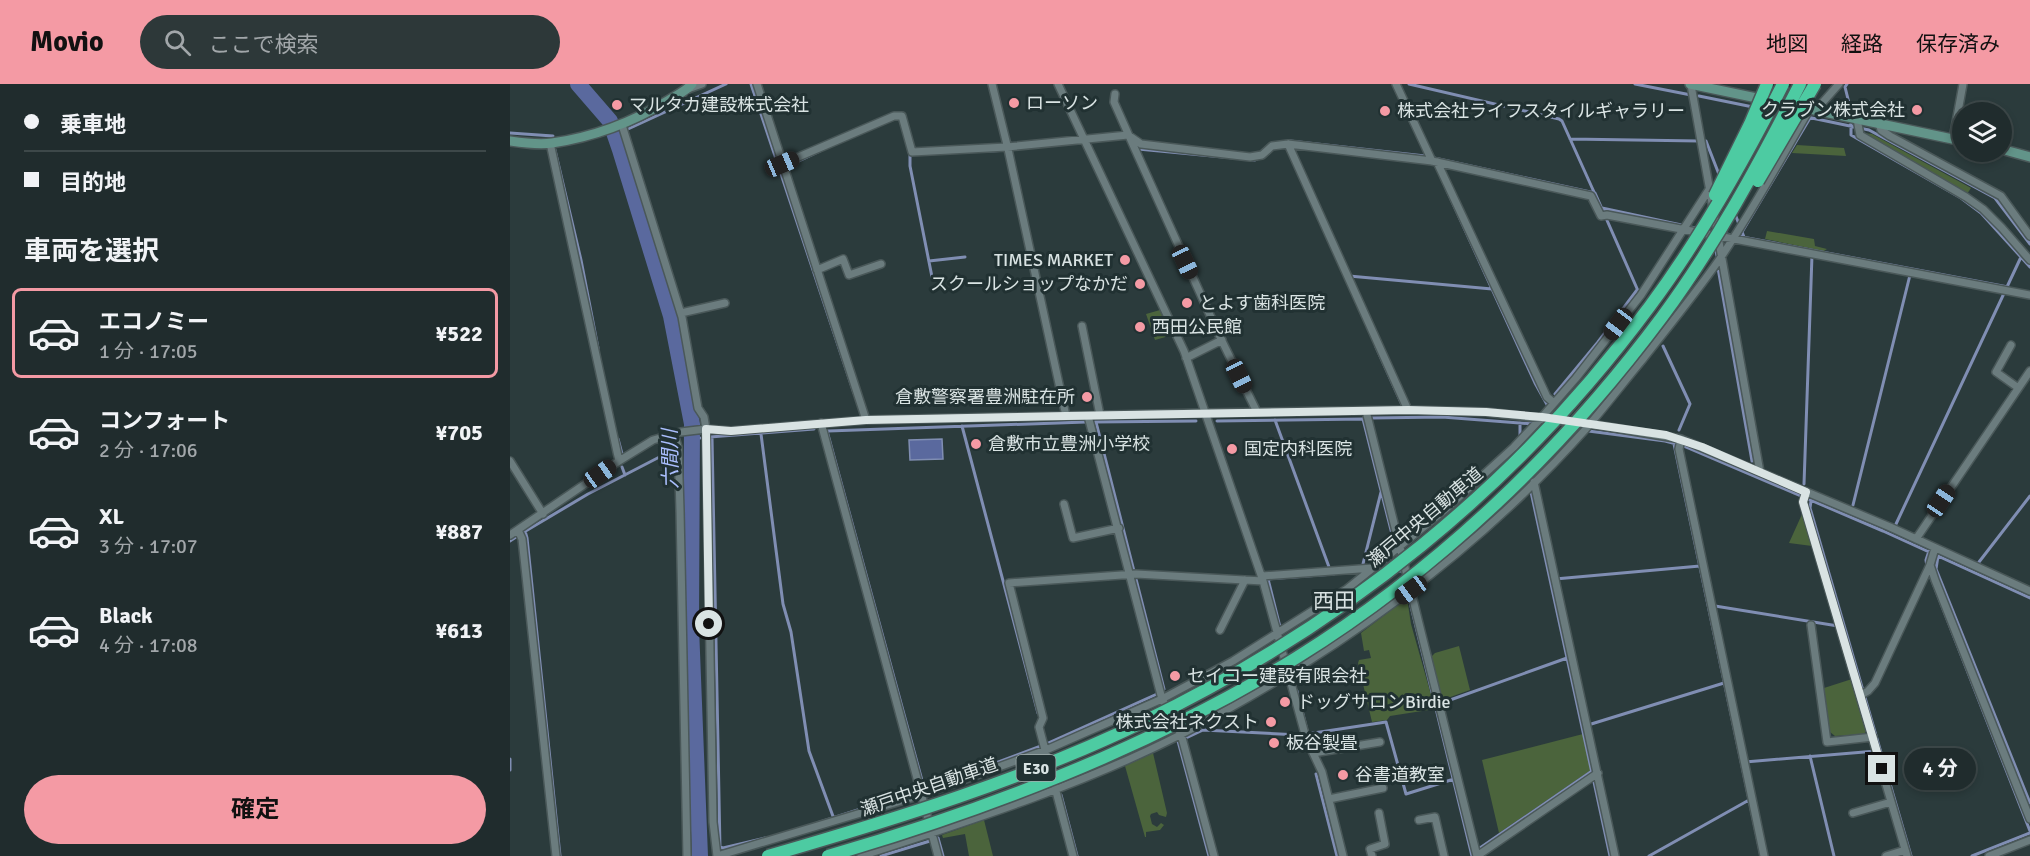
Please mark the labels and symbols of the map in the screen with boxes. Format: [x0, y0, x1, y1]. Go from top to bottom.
place label: ローソン [1026, 92, 1098, 114]
place label: マルタカ建設株式会社 [629, 94, 809, 116]
marker: ローソン [1007, 96, 1021, 110]
marker: マルタカ建設株式会社 [610, 98, 624, 112]
place label: クラブン株式会社 [1761, 99, 1905, 121]
place label: 株式会社ライフスタイルギャラリー [1397, 100, 1685, 122]
marker: クラブン株式会社 [1910, 103, 1924, 117]
marker: 株式会社ライフスタイルギャラリー [1378, 104, 1392, 118]
car [762, 149, 802, 179]
car [1169, 242, 1201, 282]
place label: TIMES MARKET [994, 249, 1113, 271]
marker: TIMES MARKET [1118, 253, 1132, 267]
place label: スクールショップなかだ [930, 273, 1128, 295]
marker: スクールショップなかだ [1133, 277, 1147, 291]
place label: とよす歯科医院 [1199, 292, 1325, 314]
marker: とよす歯科医院 [1180, 296, 1194, 310]
car [1600, 304, 1636, 344]
place label: 西田公民館 [1152, 316, 1242, 338]
marker: 西田公民館 [1133, 320, 1147, 334]
car [1223, 356, 1255, 396]
place label: 倉敷警察署豊洲駐在所 [895, 386, 1075, 408]
marker: 倉敷警察署豊洲駐在所 [1080, 390, 1094, 404]
water label: 六間川 [657, 427, 684, 489]
place label: 倉敷市立豊洲小学校 [988, 433, 1150, 455]
marker: 倉敷市立豊洲小学校 [969, 437, 983, 451]
place label: 国定内科医院 [1244, 438, 1352, 460]
marker: 国定内科医院 [1225, 442, 1239, 456]
car [580, 456, 620, 492]
street label: 瀬戸中央自動車道 [1363, 462, 1487, 572]
car [1923, 481, 1959, 521]
car [1391, 572, 1431, 608]
district label: 西田 [1313, 588, 1355, 614]
route start [695, 610, 722, 637]
place label: セイコー建設有限会社 [1187, 665, 1367, 687]
marker: セイコー建設有限会社 [1168, 669, 1182, 683]
place label: ドッグサロンBirdie [1297, 691, 1451, 713]
marker: ドッグサロンBirdie [1278, 695, 1292, 709]
place label: 株式会社ネクスト [1116, 711, 1259, 733]
marker: 株式会社ネクスト [1264, 715, 1278, 729]
place label: 板谷製畳 [1286, 732, 1358, 754]
marker: 板谷製畳 [1267, 736, 1281, 750]
callout: 4 分 [1903, 748, 1975, 790]
street label: 瀬戸中央自動車道 [857, 753, 1001, 821]
road number: E30 [1016, 755, 1056, 781]
route end [1868, 755, 1895, 782]
place label: 谷書道教室 [1355, 764, 1445, 786]
marker: 谷書道教室 [1336, 768, 1350, 782]

